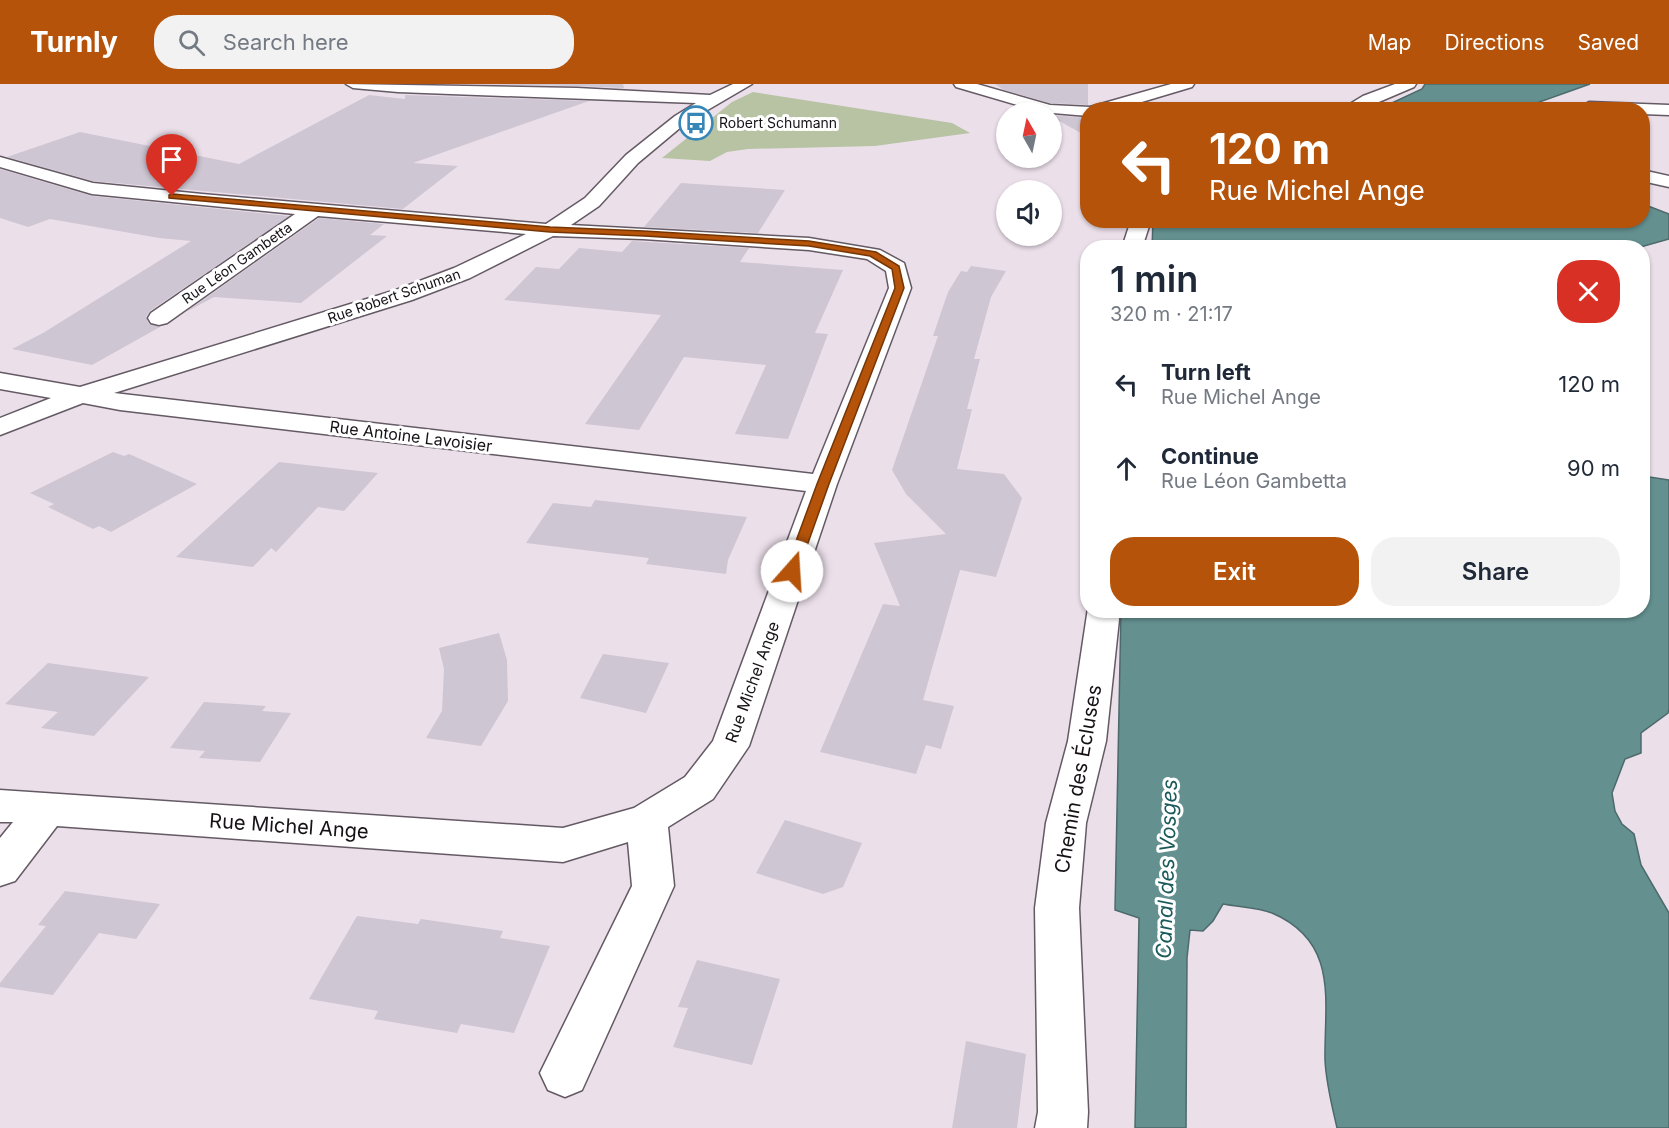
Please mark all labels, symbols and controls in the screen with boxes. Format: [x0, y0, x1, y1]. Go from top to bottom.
search box [154, 15, 574, 69]
text: Turnly [30, 25, 118, 59]
icon: search [175, 26, 208, 59]
text: Search here [223, 29, 349, 55]
text: Map [1368, 30, 1411, 55]
text: Directions [1444, 30, 1545, 55]
text: Saved [1578, 30, 1639, 55]
north arrow [996, 102, 1062, 168]
map controls [996, 102, 1062, 246]
bus stop icon: Robert Schumann [678, 105, 714, 141]
place label: Robert Schumann [719, 114, 837, 131]
text: 120 m [1209, 123, 1330, 174]
icon: left [1110, 126, 1188, 204]
pin [146, 134, 197, 196]
icon: arrive [155, 143, 188, 176]
text: Rue Michel Ange [1209, 174, 1425, 207]
button: sound [996, 180, 1062, 246]
street label: Rue Léon Gambetta [179, 218, 295, 307]
text: 1 min [1110, 257, 1198, 301]
button: close [1557, 260, 1620, 323]
street label: Rue Robert Schuman [325, 265, 462, 326]
text: 320 m · 21:17 [1110, 302, 1233, 326]
text: Turn left [1161, 359, 1251, 385]
icon: left [1110, 368, 1143, 401]
text: 120 m [1558, 371, 1620, 397]
text: Rue Michel Ange [1161, 385, 1321, 409]
street label: Rue Antoine Lavoisier [329, 416, 493, 456]
text: Continue [1161, 443, 1259, 469]
icon: ahead [1110, 452, 1143, 485]
text: 90 m [1567, 455, 1620, 481]
text: Rue Léon Gambetta [1161, 469, 1347, 493]
button: Exit [1110, 537, 1359, 606]
button: Share [1371, 537, 1620, 606]
position arrow [760, 539, 824, 603]
street label: Rue Michel Ange [721, 619, 783, 745]
street label: Chemin des Écluses [1049, 683, 1106, 875]
water label: Canal des Vosges [1151, 779, 1182, 959]
street label: Rue Michel Ange [208, 808, 370, 844]

